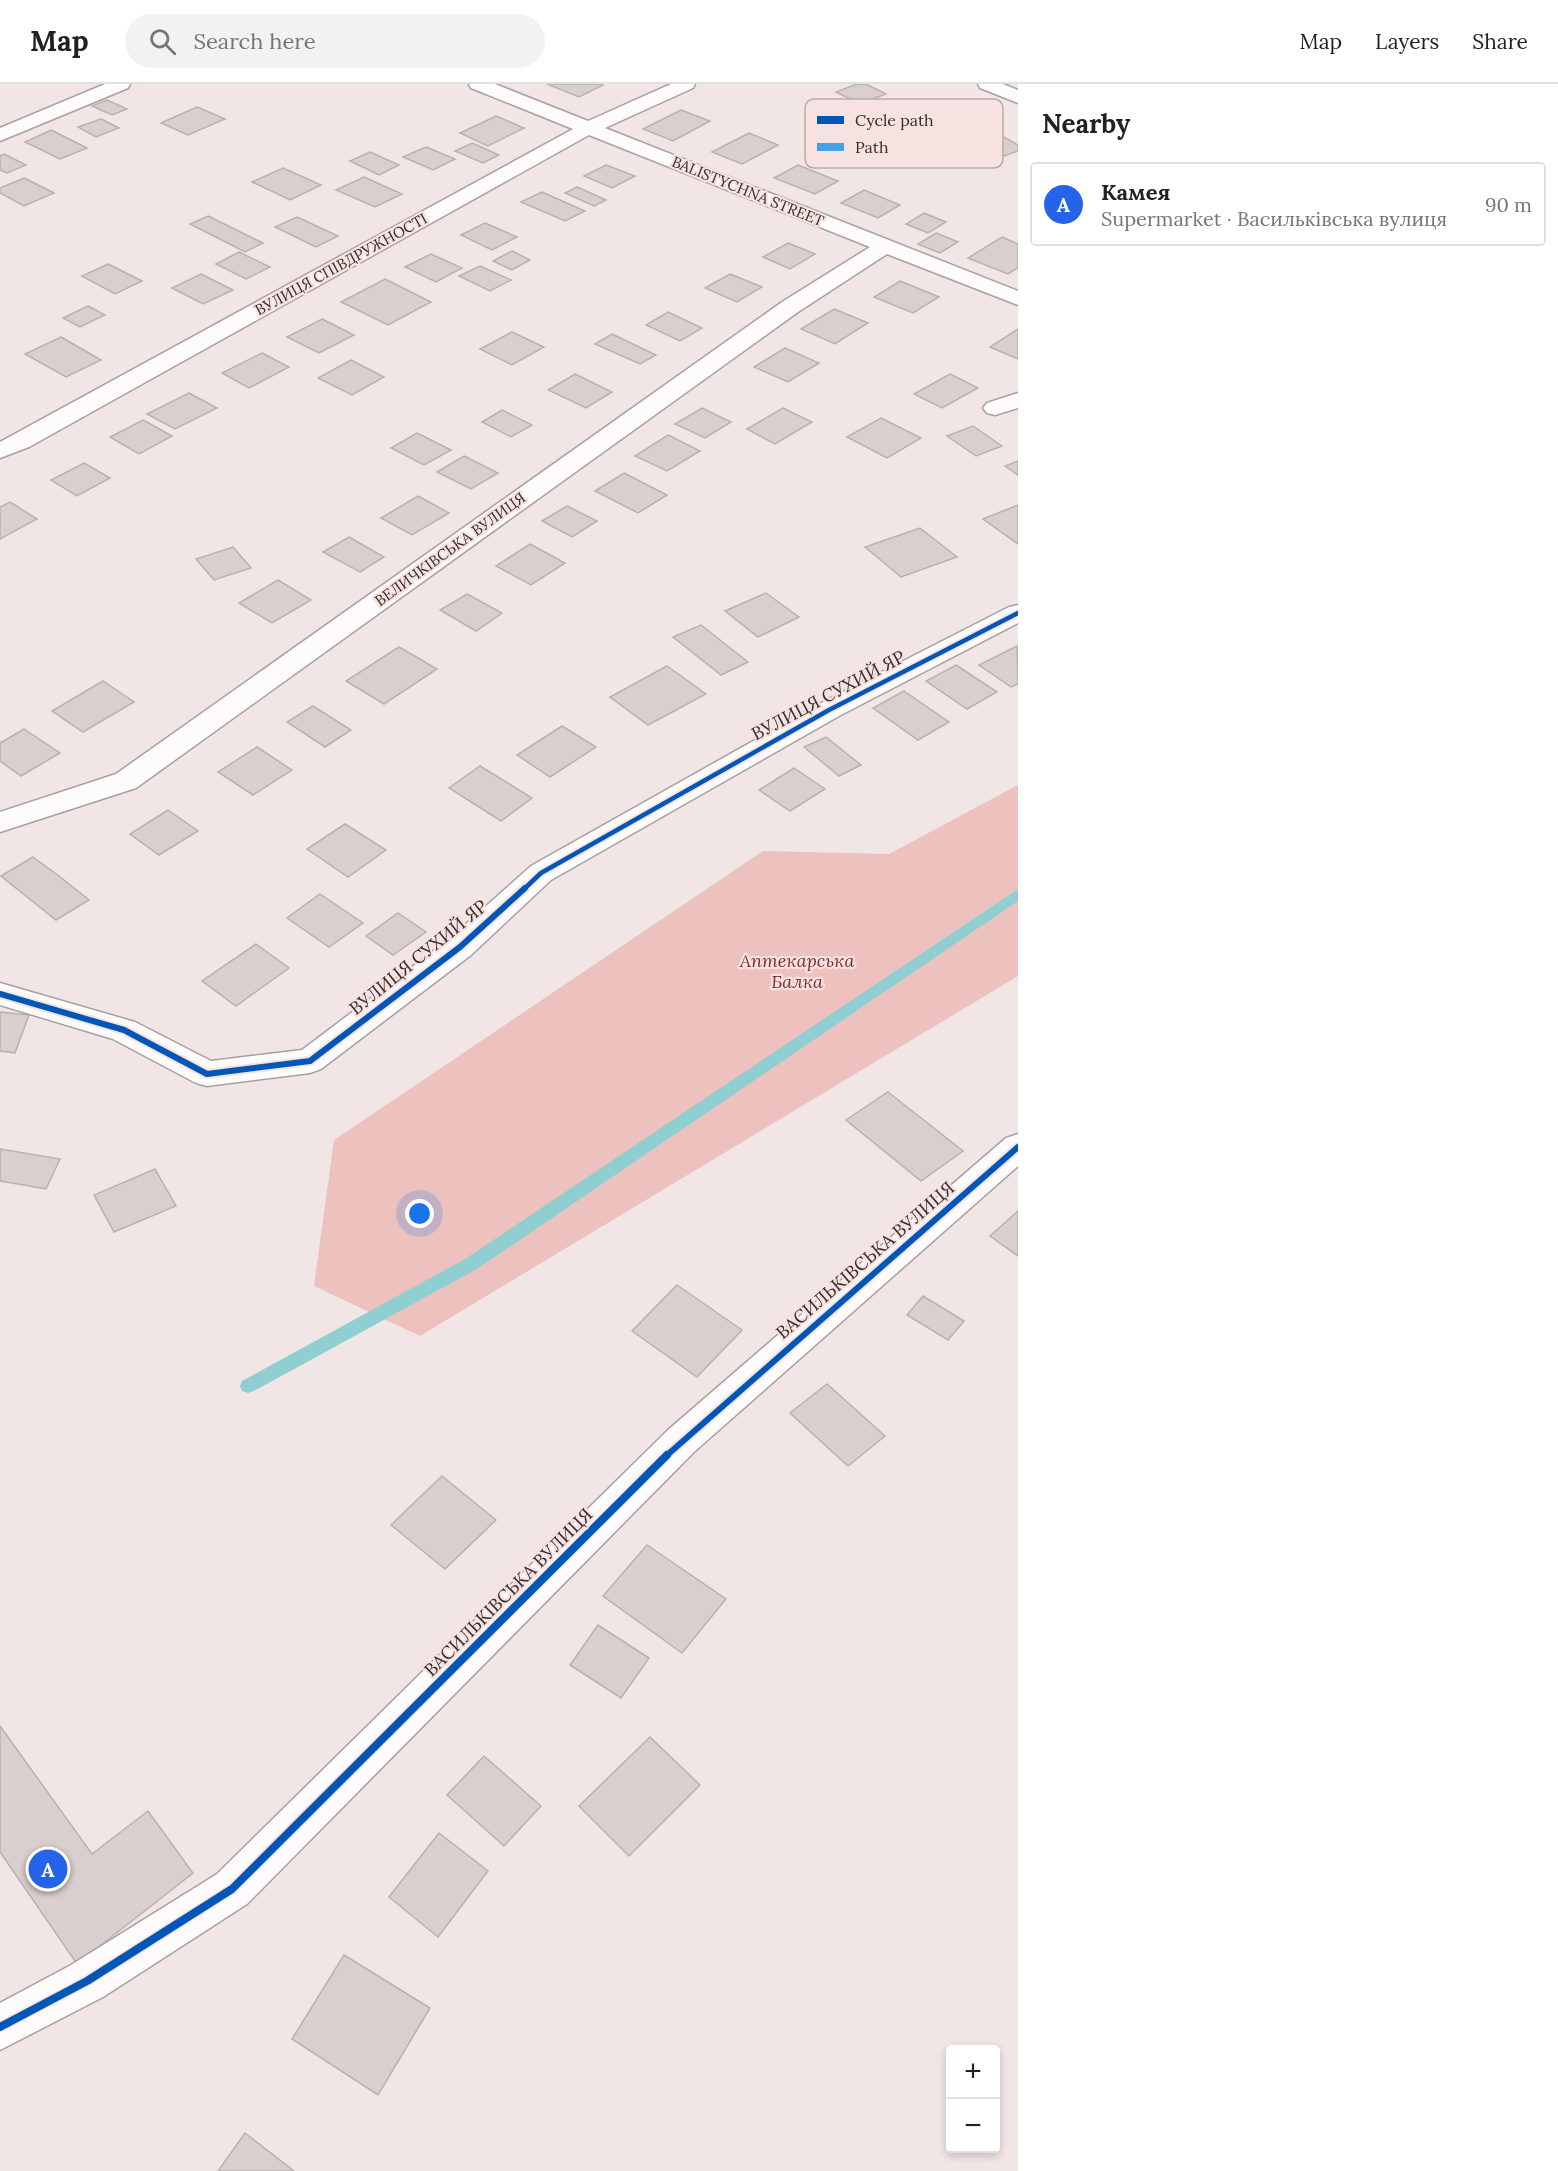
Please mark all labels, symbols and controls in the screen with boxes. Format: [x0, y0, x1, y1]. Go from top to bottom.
search box [125, 14, 545, 68]
text: Map [30, 23, 89, 59]
icon: search [146, 25, 179, 58]
text: Search here [194, 27, 316, 55]
text: Map [1299, 28, 1342, 55]
text: Layers [1375, 28, 1439, 55]
text: Share [1472, 28, 1528, 55]
legend [805, 99, 1003, 168]
text: Nearby [1042, 107, 1130, 140]
text: Cycle path [855, 110, 934, 130]
text: Path [855, 137, 889, 157]
street label: BALISTYCHNA STREET [669, 152, 827, 230]
text: Камея [1101, 178, 1171, 206]
text: A [1057, 192, 1070, 217]
text: 90 m [1485, 192, 1532, 217]
text: Supermarket · Васильківська вулиця [1101, 206, 1447, 231]
street label: ВУЛИЦЯ СПІВДРУЖНОСТІ [252, 209, 430, 319]
street label: ВЕЛИЧКІВСЬКА ВУЛИЦЯ [371, 488, 529, 610]
street label: ВУЛИЦЯ СУХИЙ ЯР [747, 645, 909, 745]
street label: ВУЛИЦЯ СУХИЙ ЯР [344, 894, 492, 1020]
park label: Аптекарська Балка [739, 949, 854, 993]
street label: ВАСИЛЬКІВСЬКА ВУЛИЦЯ [771, 1176, 959, 1344]
your location [405, 1199, 434, 1228]
street label: ВАСИЛЬКІВСЬКА ВУЛИЦЯ [419, 1503, 597, 1681]
pin: A [28, 1846, 68, 1892]
map controls [946, 2045, 1000, 2153]
button: + [946, 2045, 1000, 2099]
button: − [946, 2099, 1000, 2153]

